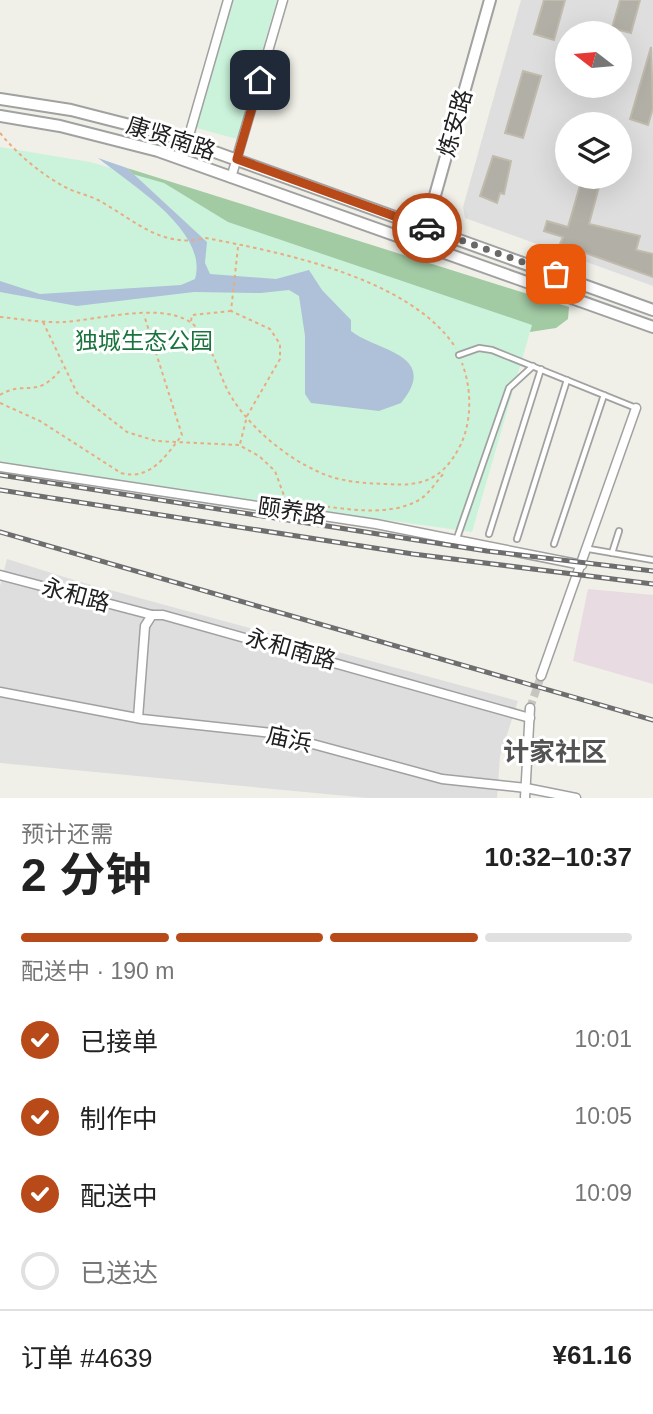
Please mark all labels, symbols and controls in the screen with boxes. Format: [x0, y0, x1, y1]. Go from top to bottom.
north arrow [555, 21, 632, 98]
map controls [555, 21, 632, 189]
pin [230, 50, 290, 110]
icon: home [241, 61, 279, 99]
street label: 炼安路 [433, 86, 477, 160]
street label: 康贤南路 [123, 111, 219, 165]
button: layers [555, 112, 632, 189]
courier [392, 193, 462, 263]
icon: car [408, 209, 446, 247]
pin [526, 244, 586, 304]
icon: bag [537, 255, 575, 293]
park label: 独城生态公园 [75, 328, 213, 354]
street label: 颐养路 [256, 493, 328, 529]
street label: 永和路 [39, 574, 113, 616]
street label: 永和南路 [243, 624, 339, 674]
street label: 庙浜 [264, 721, 314, 757]
district label: 计家社区 [503, 737, 607, 767]
text: 预计还需 [21, 821, 113, 847]
text: 10:32–10:37 [485, 842, 632, 872]
text: 2 分钟 [21, 849, 151, 901]
text: 配送中 · 190 m [21, 958, 174, 984]
icon: check [21, 1021, 59, 1059]
text: 10:01 [574, 1026, 632, 1052]
text: 已接单 [80, 1027, 158, 1057]
icon: check [21, 1098, 59, 1136]
text: 10:05 [574, 1103, 632, 1129]
text: 制作中 [80, 1104, 158, 1134]
icon: check [21, 1175, 59, 1213]
text: 10:09 [574, 1180, 632, 1206]
text: 配送中 [80, 1181, 158, 1211]
text: 已送达 [80, 1258, 158, 1288]
text: ¥61.16 [552, 1340, 632, 1370]
text: 订单 #4639 [21, 1343, 153, 1373]

